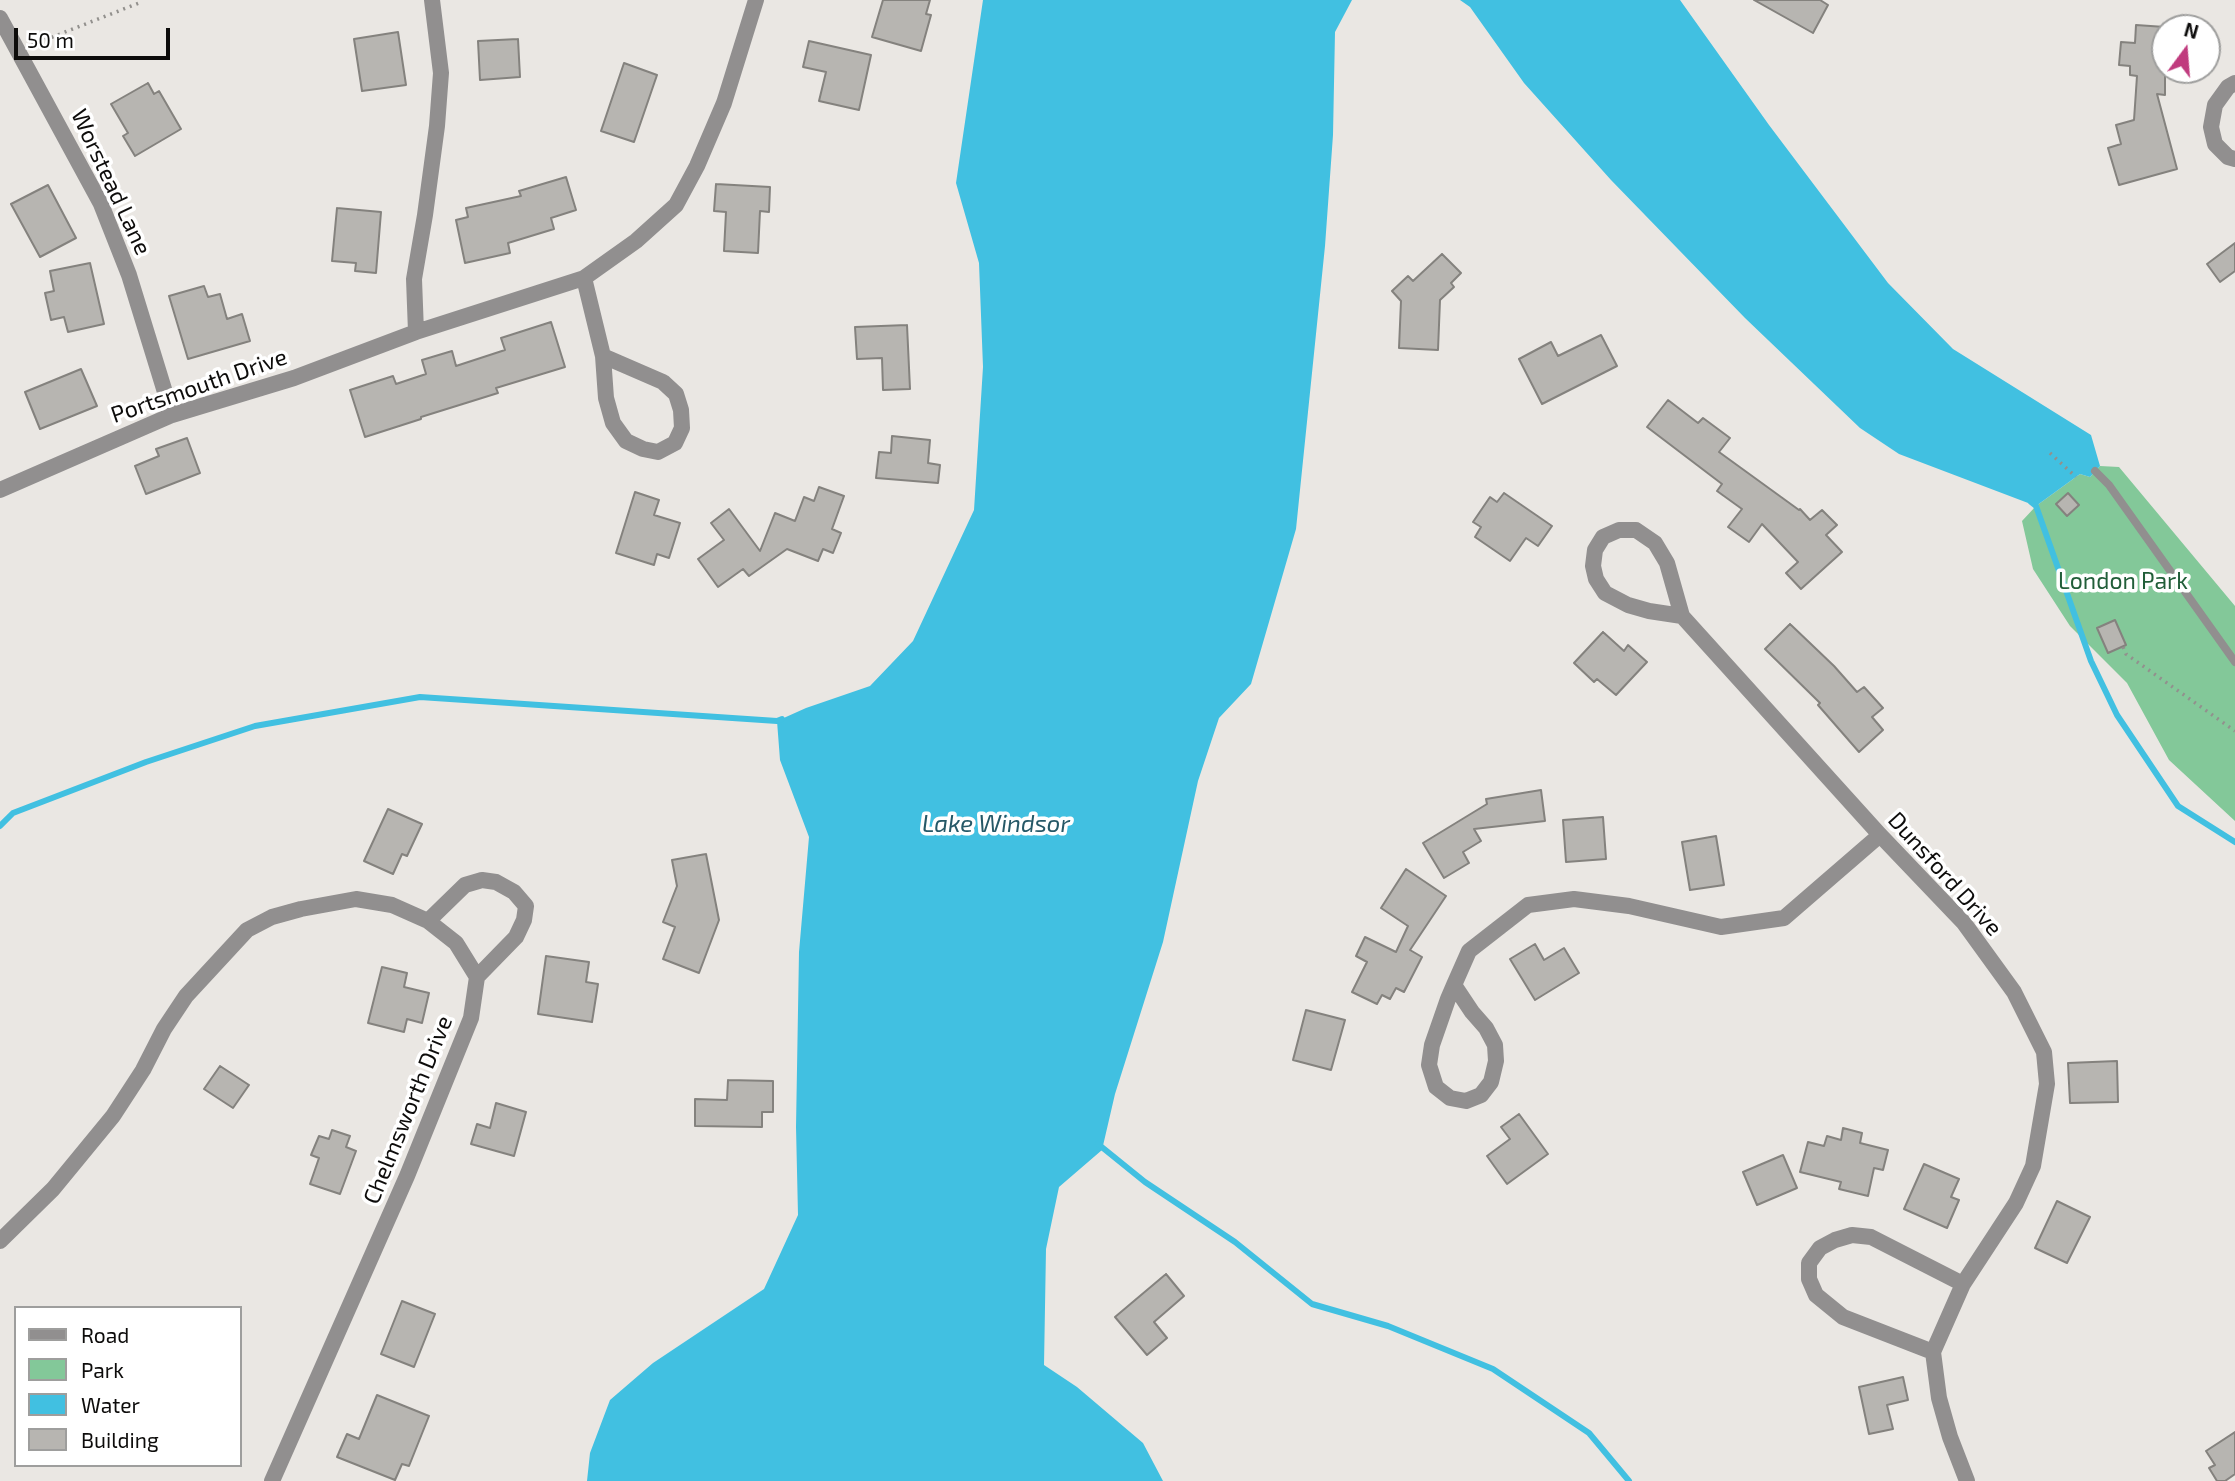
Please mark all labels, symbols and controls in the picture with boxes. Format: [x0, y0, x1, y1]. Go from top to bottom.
scale bar [18, 14, 173, 58]
north arrow [2151, 14, 2221, 84]
text: N [2182, 17, 2201, 43]
text: 50 m [27, 27, 74, 52]
street label: Worstead Lane [65, 105, 157, 259]
street label: Portsmouth Drive [107, 343, 291, 429]
park label: London Park [2058, 567, 2188, 595]
street label: Dunsford Drive [1882, 806, 2008, 942]
water label: Lake Windsor [922, 810, 1070, 838]
street label: Chelmsworth Drive [358, 1012, 458, 1208]
legend [14, 1306, 242, 1467]
text: Road [81, 1322, 129, 1347]
text: Park [81, 1357, 124, 1382]
text: Water [81, 1392, 140, 1417]
text: Building [81, 1427, 159, 1452]

